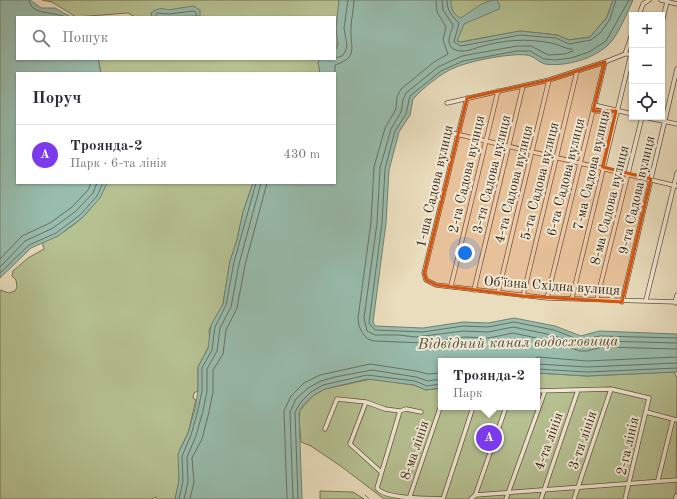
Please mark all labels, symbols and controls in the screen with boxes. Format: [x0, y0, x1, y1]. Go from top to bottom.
map controls [629, 12, 665, 120]
button: + [629, 12, 665, 48]
search box [16, 16, 336, 60]
icon: search [30, 27, 52, 49]
text: Пошук [62, 31, 108, 46]
button: − [629, 48, 665, 84]
button: locate [629, 84, 665, 120]
text: Поруч [32, 90, 81, 107]
street label: 7-ма Садова вулиця [571, 109, 613, 232]
street label: 2-га Садова вулиця [447, 114, 487, 234]
street label: 3-тя Садова вулиця [470, 114, 513, 235]
street label: 6-та Садова вулиця [545, 117, 587, 238]
street label: 5-та Садова вулиця [519, 121, 561, 242]
street label: 1-ша Садова вулиця [414, 124, 456, 249]
street label: 4-та Садова вулиця [493, 124, 535, 245]
street label: 9-та Садова вулиця [617, 135, 657, 256]
text: Троянда-2 [70, 139, 143, 154]
street label: 8-ма Садова вулиця [588, 144, 632, 266]
text: A [40, 148, 50, 161]
text: 430 m [283, 148, 320, 161]
text: Парк · 6-та лінія [70, 157, 167, 170]
your location [455, 243, 475, 263]
street label: Обʼїзна Східна вулиця [483, 274, 621, 298]
water label: Відвідний канал водосховища [417, 334, 619, 353]
popup [438, 358, 540, 410]
text: Троянда-2 [453, 369, 525, 384]
text: Парк [453, 387, 483, 400]
street label: 3-тя лінія [566, 409, 599, 471]
street label: 4-та лінія [532, 411, 566, 472]
street label: 2-га лінія [614, 416, 641, 477]
street label: 8-ма лінія [398, 419, 432, 482]
pin: A [476, 423, 502, 453]

